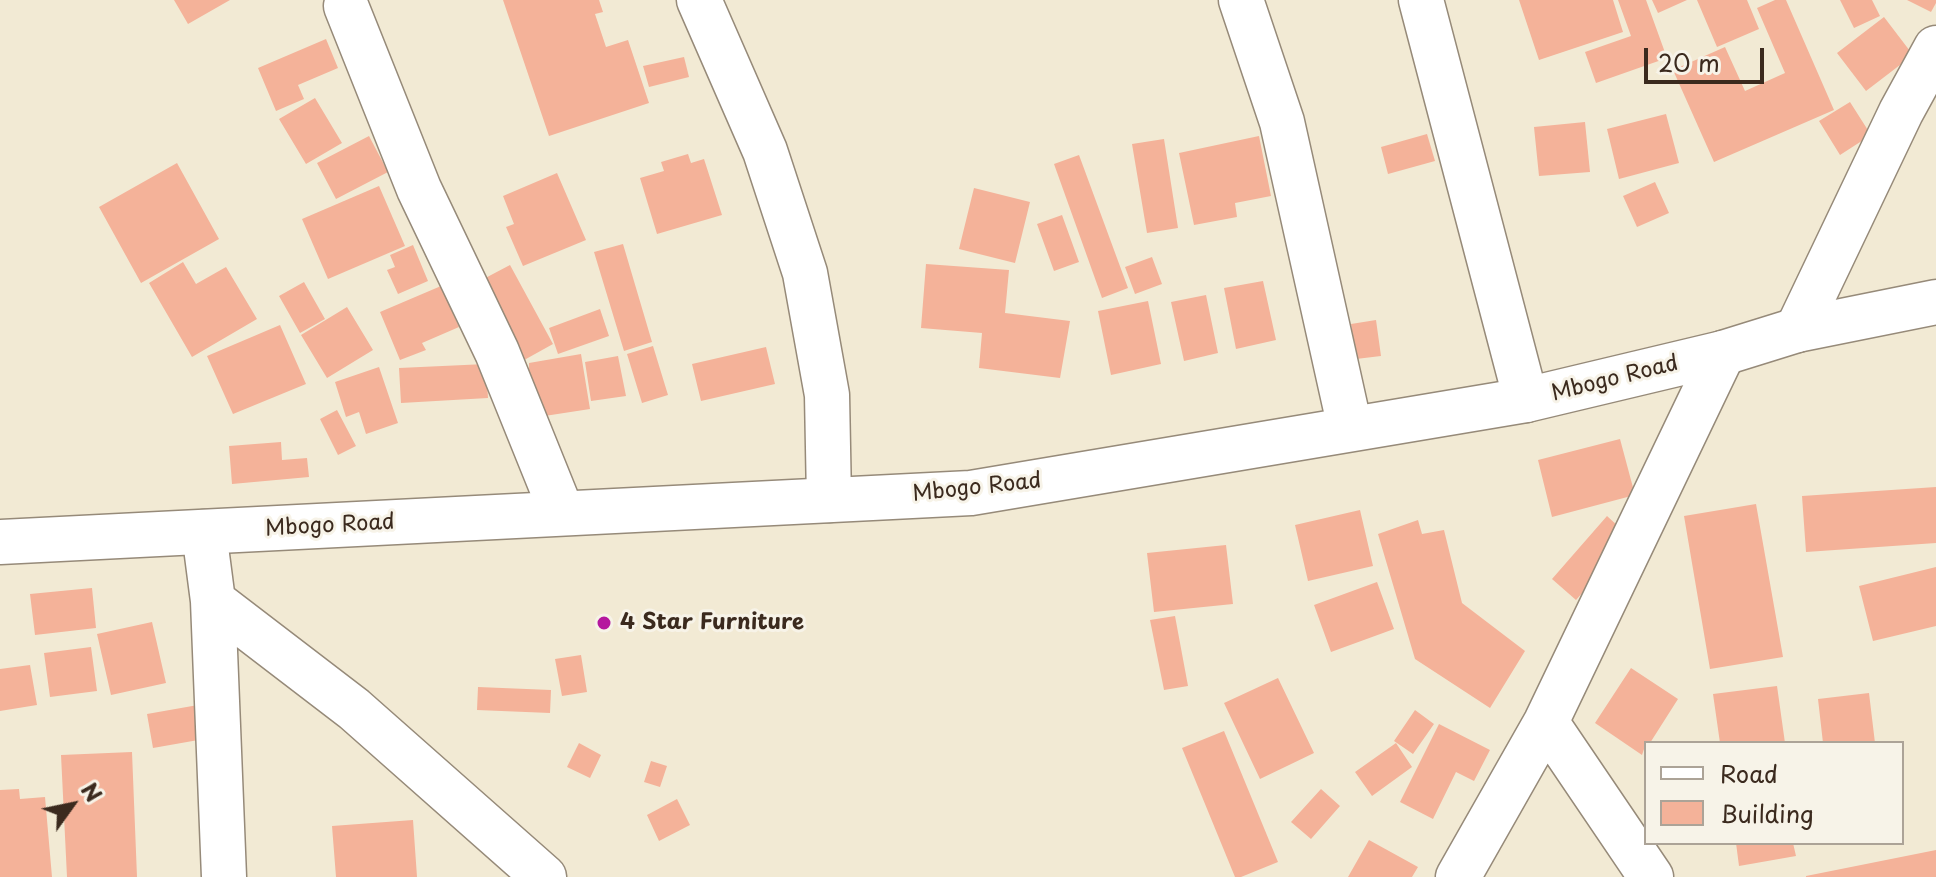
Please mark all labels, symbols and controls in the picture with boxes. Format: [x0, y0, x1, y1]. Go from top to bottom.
scale bar [1648, 32, 1768, 82]
text: 20 m [1658, 44, 1720, 80]
street label: Mbogo Road [1549, 351, 1681, 407]
street label: Mbogo Road [911, 468, 1043, 508]
street label: Mbogo Road [265, 509, 395, 543]
place label: 4 Star Furniture [620, 610, 804, 636]
marker: 4 Star Furniture [595, 614, 613, 632]
legend [1644, 741, 1904, 845]
text: Road [1720, 755, 1778, 791]
north arrow [32, 765, 112, 845]
text: N [74, 775, 111, 808]
text: Building [1720, 795, 1814, 831]

